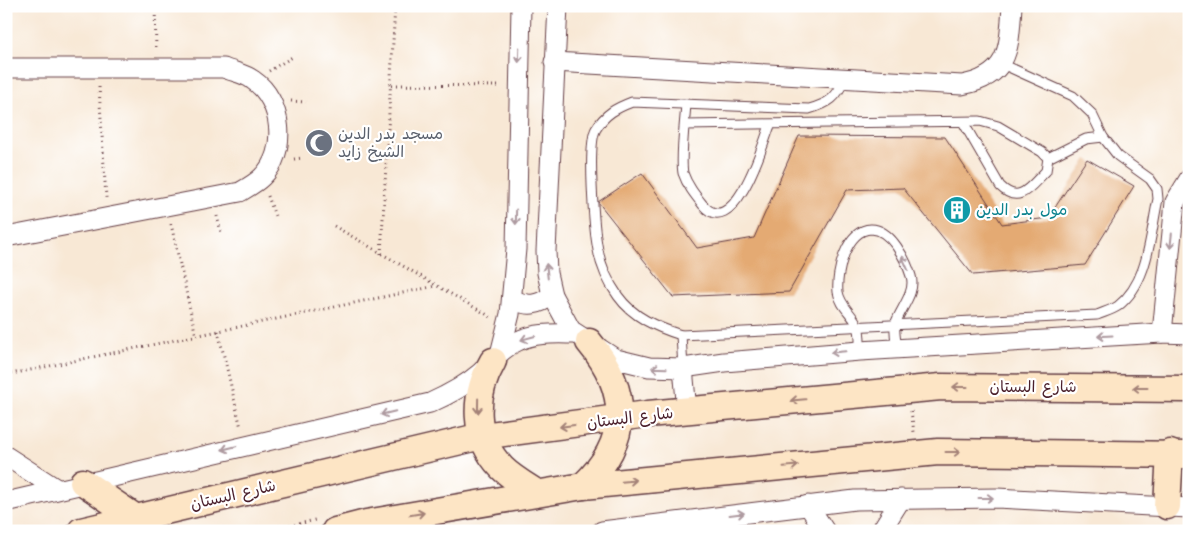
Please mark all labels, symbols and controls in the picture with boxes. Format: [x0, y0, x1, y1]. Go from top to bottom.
one-way arrow [514, 46, 524, 63]
place label: مسجد بدر الدين الشيخ زايد [338, 123, 443, 163]
mosque icon: مسجد بدر الدين الشيخ زايد [304, 128, 334, 158]
building icon: مول بدر الدين [942, 195, 972, 225]
place label: مول بدر الدين [976, 199, 1067, 221]
one-way arrow [512, 209, 521, 225]
one-way arrow [1166, 233, 1176, 249]
one-way arrow [900, 256, 909, 271]
one-way arrow [542, 263, 552, 279]
one-way arrow [1097, 332, 1113, 341]
one-way arrow [520, 333, 536, 343]
one-way arrow [830, 348, 846, 357]
one-way arrow [651, 363, 667, 372]
street label: شارع البستان [989, 376, 1077, 398]
one-way arrow [952, 382, 968, 392]
one-way arrow [1132, 383, 1148, 393]
one-way arrow [790, 396, 806, 405]
one-way arrow [473, 398, 483, 414]
street label: شارع البستان [585, 402, 675, 434]
one-way arrow [380, 408, 396, 418]
one-way arrow [559, 421, 575, 431]
one-way arrow [222, 444, 238, 453]
one-way arrow [944, 447, 960, 457]
one-way arrow [783, 461, 799, 471]
street label: شارع البستان [188, 474, 278, 516]
one-way arrow [621, 476, 637, 486]
one-way arrow [978, 493, 994, 503]
one-way arrow [408, 509, 424, 519]
one-way arrow [729, 509, 745, 519]

